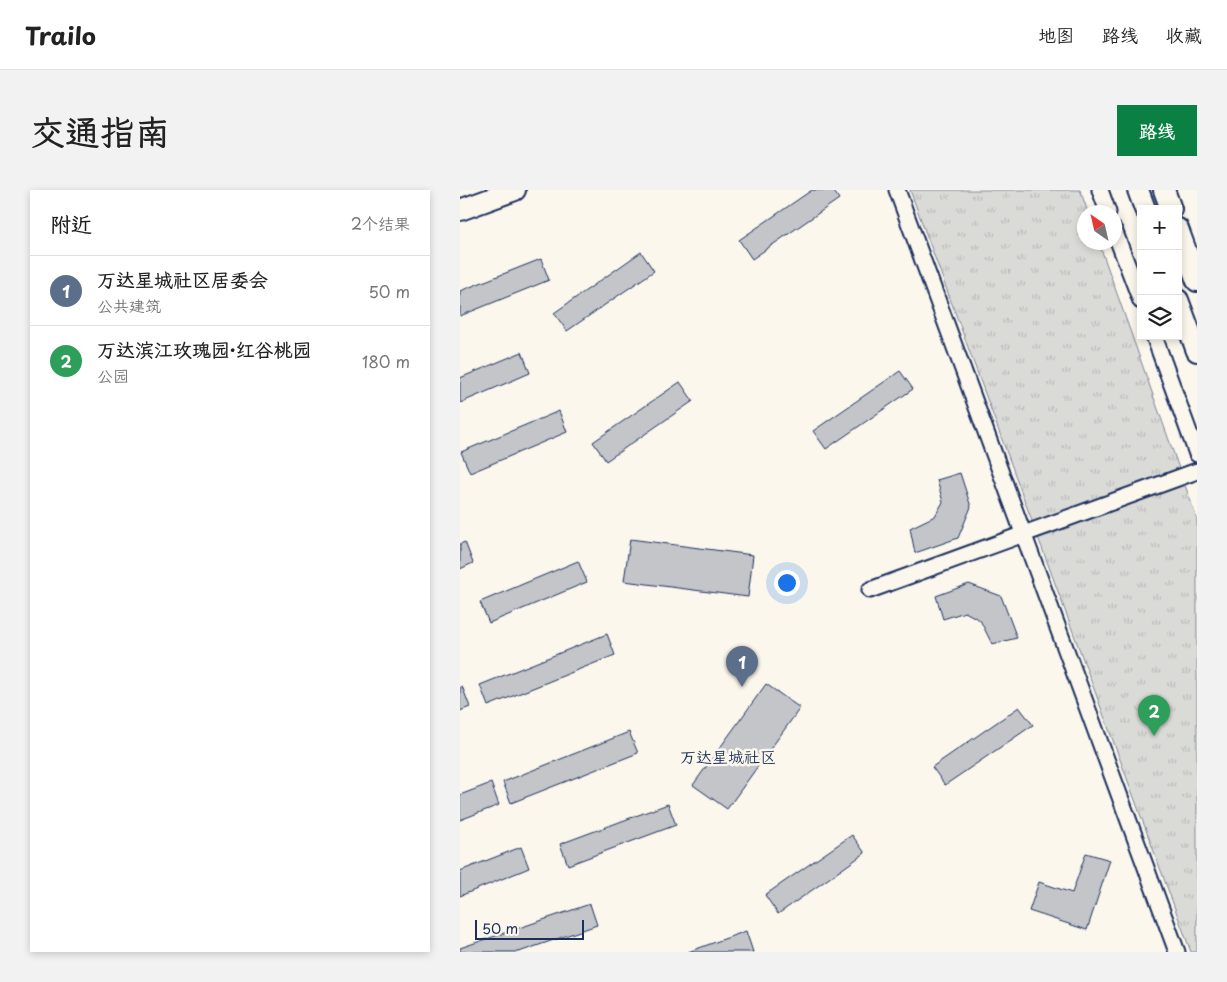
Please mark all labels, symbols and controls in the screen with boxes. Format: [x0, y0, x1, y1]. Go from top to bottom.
text: Trailo [25, 17, 96, 53]
text: 地图 [1038, 21, 1074, 48]
text: 路线 [1102, 21, 1138, 48]
text: 收藏 [1166, 21, 1202, 48]
text: 交通指南 [30, 104, 170, 157]
button: 路线 [1117, 105, 1197, 156]
north arrow [1077, 205, 1122, 250]
map controls [1137, 205, 1182, 340]
button: + [1137, 205, 1182, 250]
text: 附近 [50, 207, 92, 239]
text: 2个结果 [351, 211, 410, 235]
button: − [1137, 250, 1182, 295]
text: 万达星城社区居委会 [97, 265, 268, 293]
text: 1 [62, 279, 70, 303]
text: 50 m [369, 279, 410, 303]
text: 公共建筑 [97, 293, 161, 317]
button: layers [1137, 295, 1182, 340]
text: 万达滨江玫瑰园·红谷桃园 [97, 335, 311, 363]
text: 2 [60, 349, 72, 373]
text: 180 m [362, 349, 410, 373]
text: 公园 [97, 363, 129, 387]
your location [774, 570, 800, 596]
pin: 1 [726, 646, 758, 687]
pin: 2 [1138, 695, 1170, 736]
district label: 万达星城社区 [680, 744, 776, 768]
scale bar [475, 917, 584, 940]
text: 50 m [482, 918, 518, 939]

